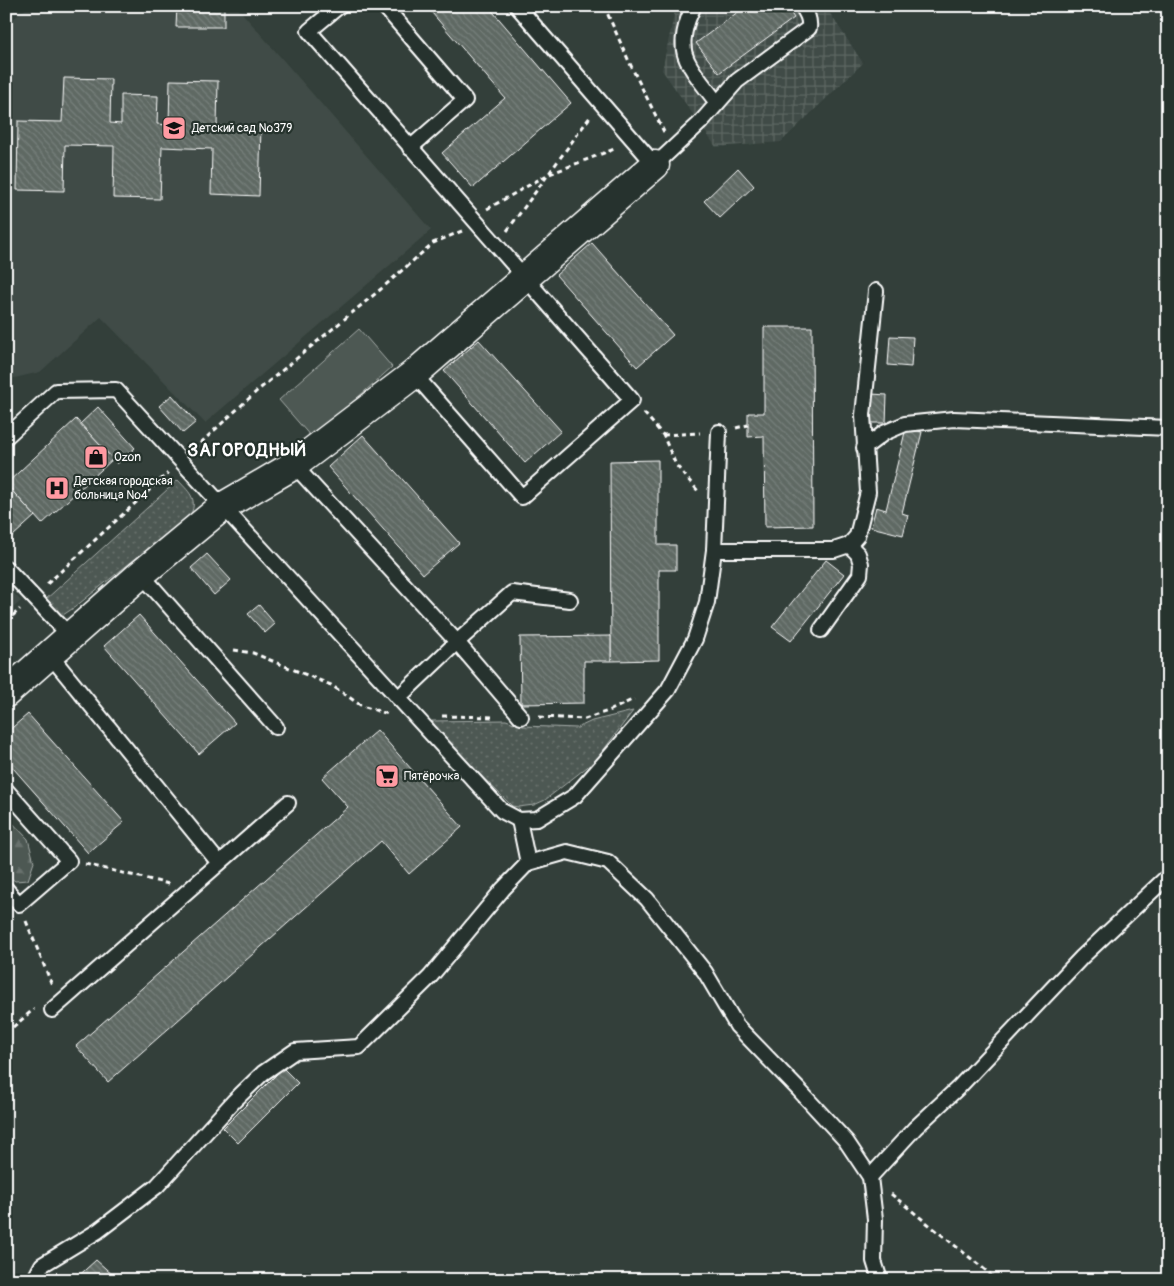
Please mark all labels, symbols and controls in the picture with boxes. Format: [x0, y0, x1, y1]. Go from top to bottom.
school or university icon: Детский сад №379 [161, 115, 187, 141]
place label: Детский сад №379 [191, 121, 292, 136]
district label: ЗАГОРОДНЫЙ [188, 439, 306, 462]
shop icon: Ozon [83, 444, 109, 470]
place label: Ozon [114, 450, 141, 465]
place label: Детская городская больница №4 [73, 474, 173, 503]
hospital icon: Детская городская больница №4 [44, 475, 70, 501]
supermarket icon: Пятёрочка [374, 763, 400, 789]
place label: Пятёрочка [404, 769, 460, 784]

